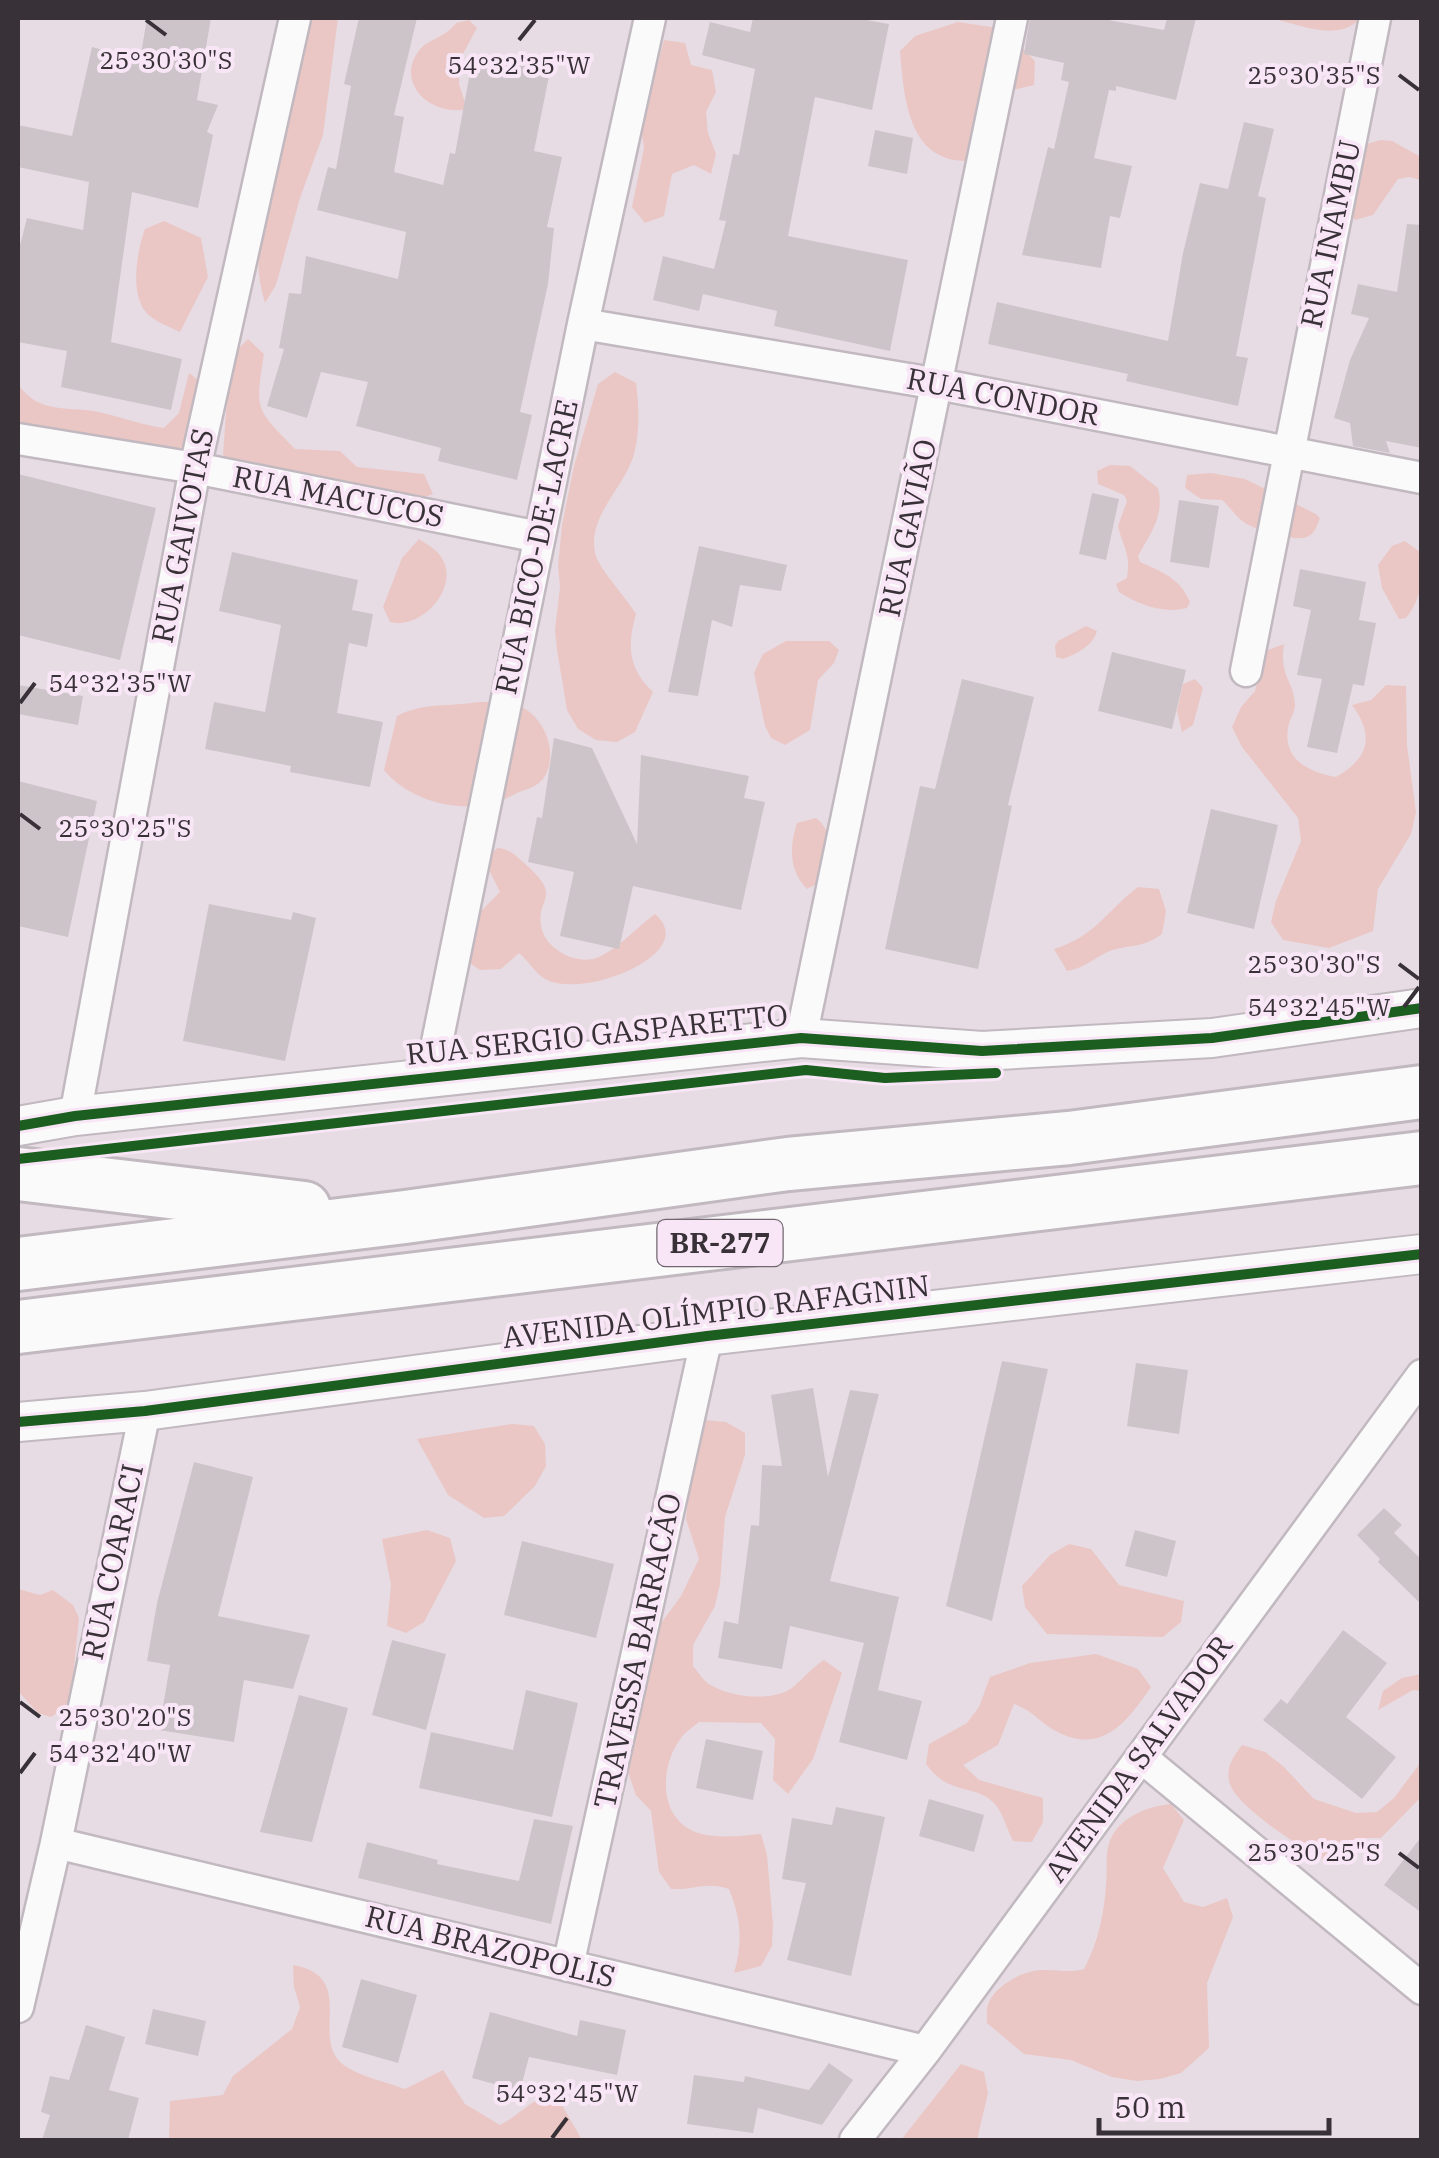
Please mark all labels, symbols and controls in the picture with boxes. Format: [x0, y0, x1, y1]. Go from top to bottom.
text: 25°30'30"S [100, 43, 232, 76]
text: 54°32'35"W [448, 48, 590, 81]
text: 25°30'35"S [1248, 58, 1380, 91]
street label: RUA INAMBU [1291, 136, 1368, 331]
street label: RUA CONDOR [904, 358, 1103, 433]
street label: RUA BICO-DE-LACRE [485, 396, 586, 698]
street label: RUA GAIVOTAS [142, 425, 221, 646]
street label: RUA GAVIÃO [869, 435, 944, 620]
street label: RUA MACUCOS [229, 456, 447, 535]
text: 54°32'35"W [49, 666, 191, 699]
text: 25°30'25"S [59, 811, 191, 844]
text: 25°30'30"S [1248, 947, 1380, 980]
text: 54°32'45"W [1248, 990, 1390, 1023]
street label: RUA SERGIO GASPARETTO [404, 994, 790, 1073]
road number: BR-277 [658, 1220, 782, 1266]
street label: AVENIDA OLÍMPIO RAFAGNIN [500, 1265, 932, 1356]
street label: RUA COARACI [72, 1460, 151, 1663]
street label: TRAVESSA BARRACÃO [584, 1489, 689, 1812]
street label: AVENIDA SALVADOR [1035, 1627, 1240, 1889]
text: 25°30'20"S [59, 1700, 191, 1733]
text: 54°32'40"W [49, 1736, 191, 1769]
text: 25°30'25"S [1248, 1835, 1380, 1868]
street label: RUA BRAZOPOLIS [361, 1896, 619, 1995]
scale bar [1099, 2073, 1329, 2135]
text: 54°32'45"W [496, 2076, 638, 2109]
text: 50 m [1114, 2087, 1186, 2126]

